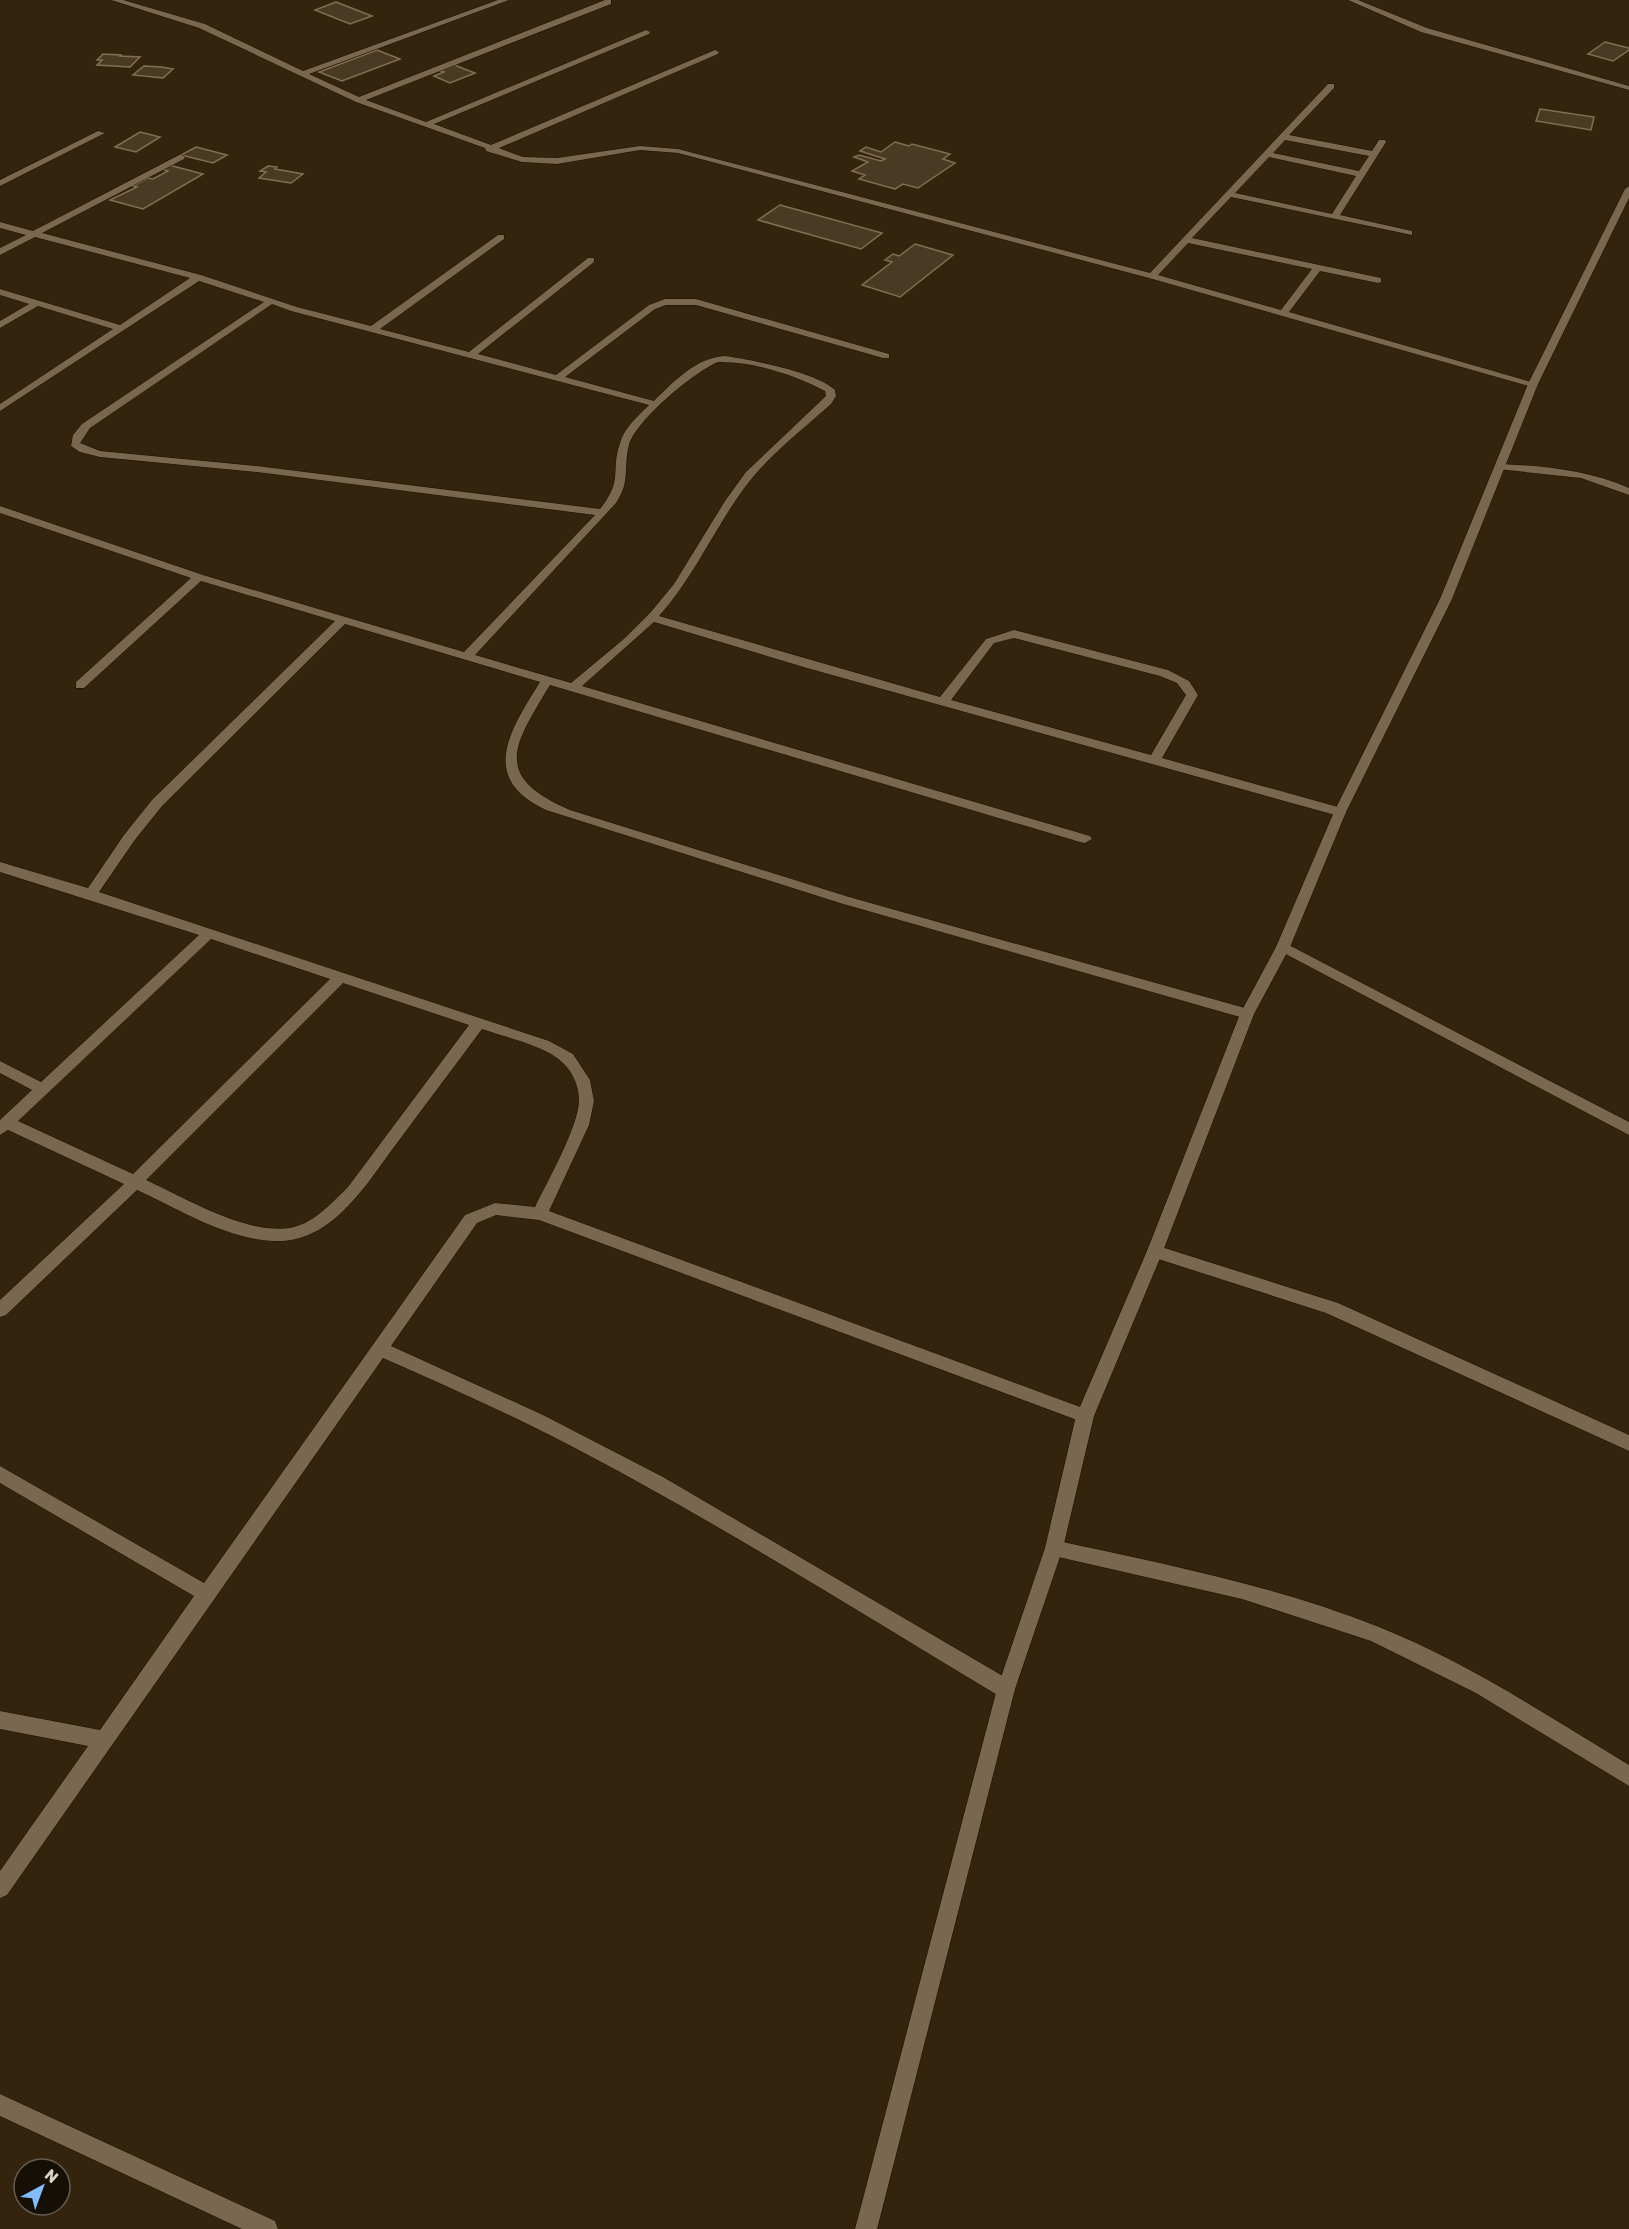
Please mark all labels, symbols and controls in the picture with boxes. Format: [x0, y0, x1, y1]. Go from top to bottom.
north arrow [12, 2157, 72, 2217]
text: N [41, 2165, 62, 2187]

